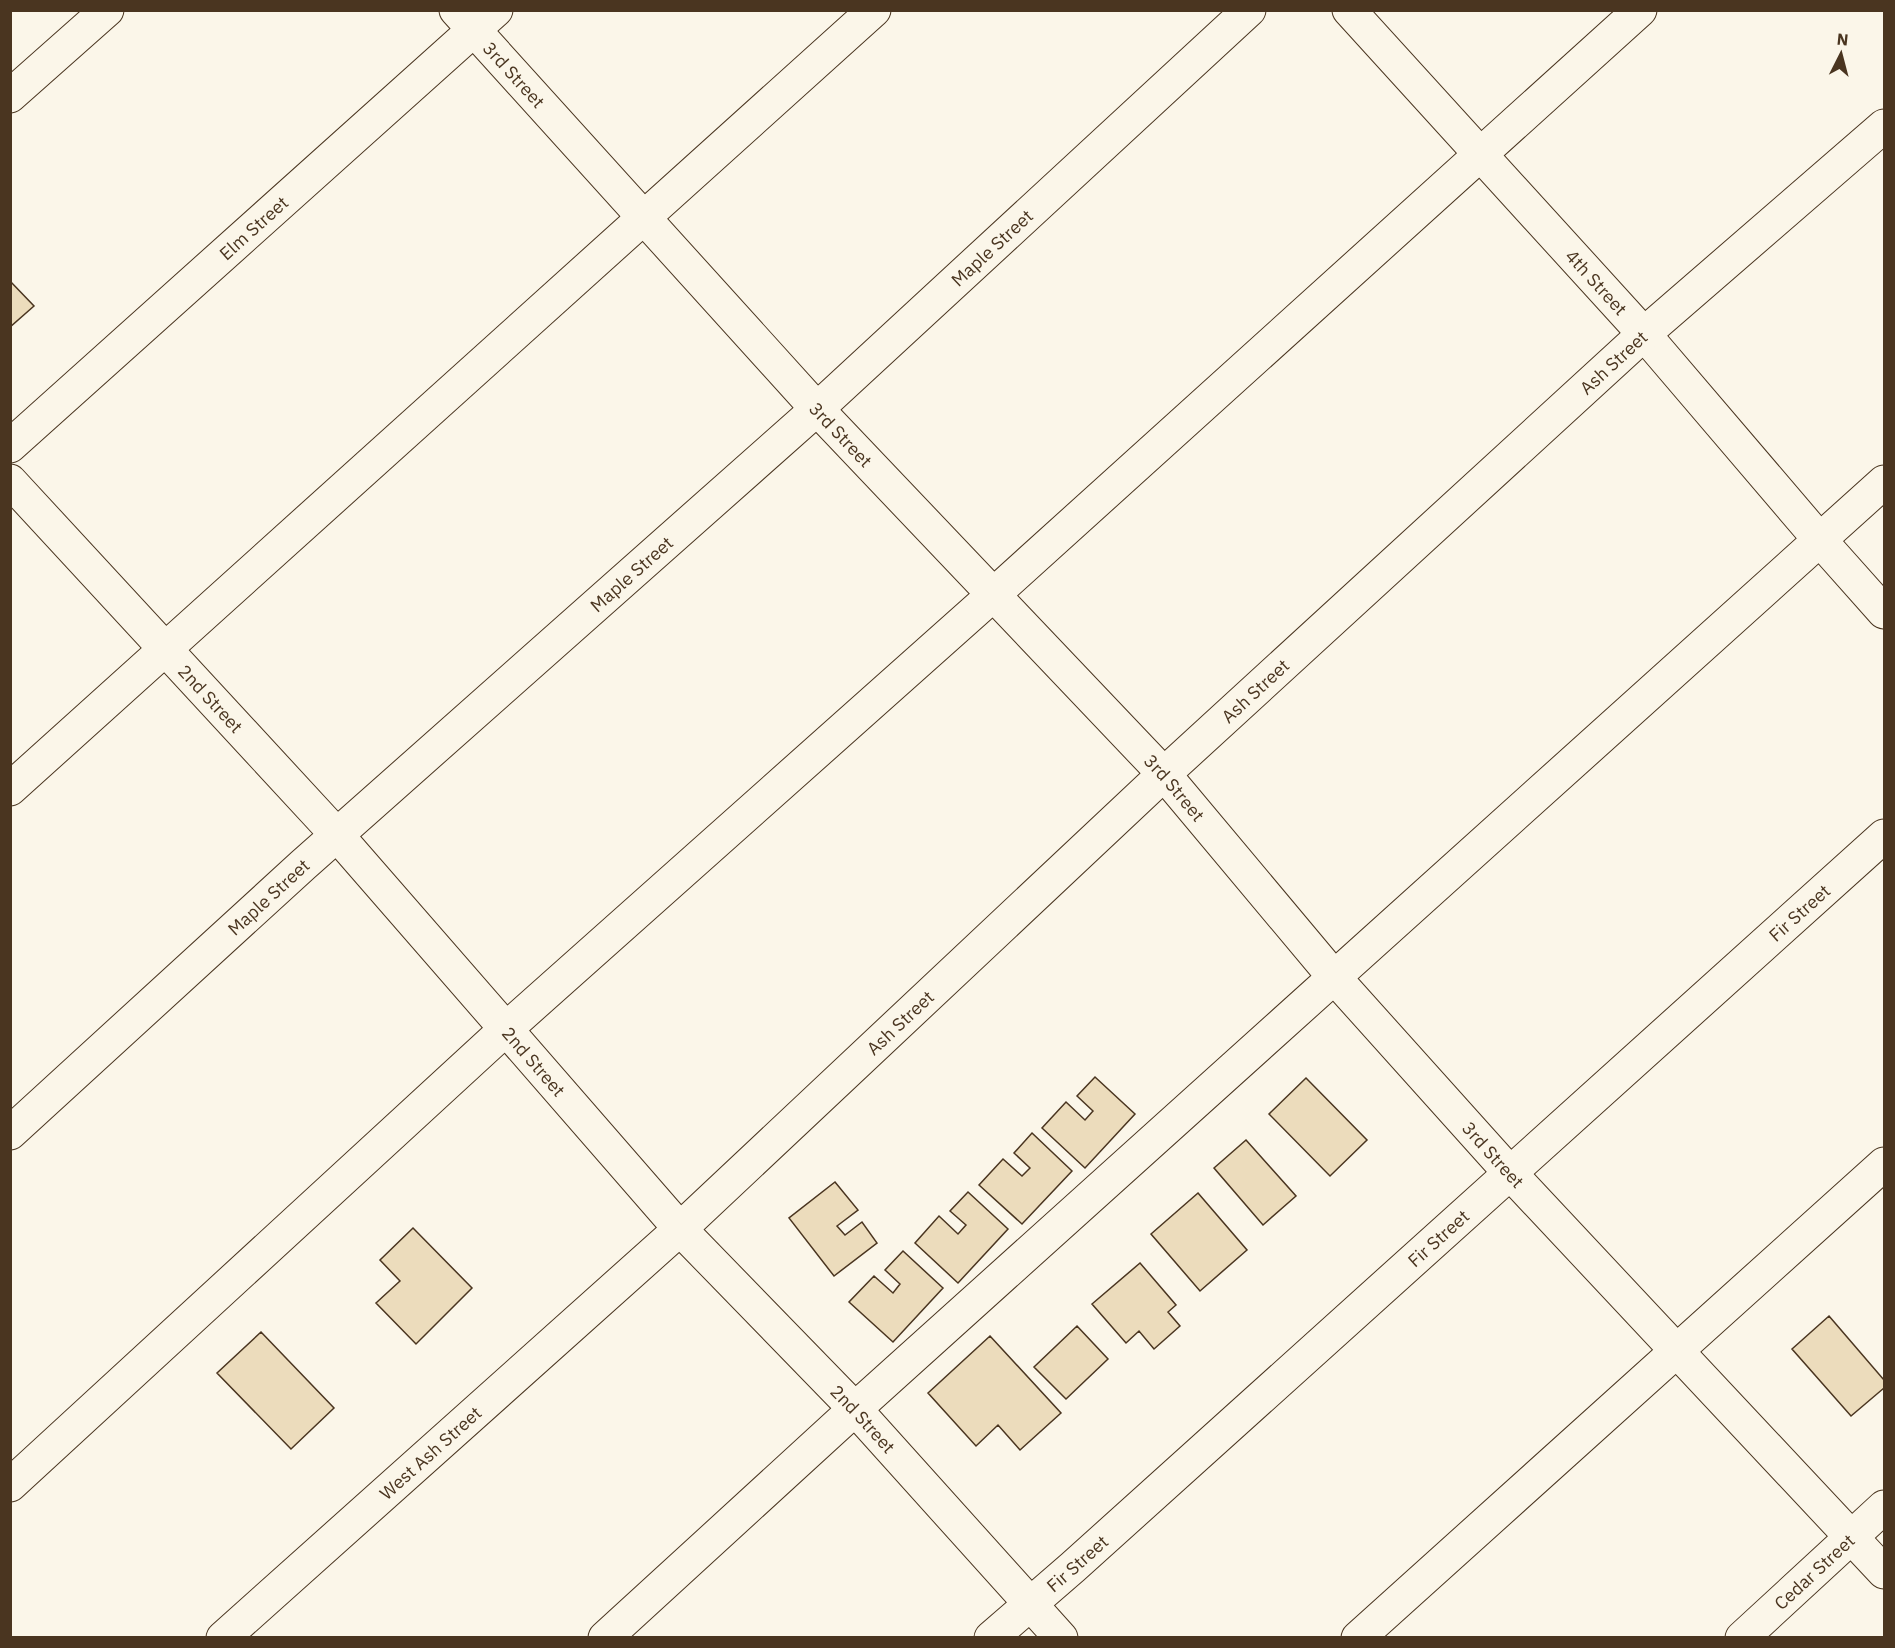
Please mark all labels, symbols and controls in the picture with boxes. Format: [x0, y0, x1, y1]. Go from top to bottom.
north arrow [1811, 24, 1871, 84]
text: N [1836, 29, 1849, 50]
street label: 3rd Street [479, 37, 550, 112]
street label: Elm Street [214, 191, 293, 265]
street label: Maple Street [946, 204, 1037, 291]
street label: 4th Street [1561, 244, 1633, 320]
street label: Ash Street [1574, 325, 1652, 399]
street label: 3rd Street [805, 397, 877, 472]
street label: Maple Street [585, 531, 678, 617]
street label: Ash Street [1216, 654, 1294, 728]
street label: 2nd Street [173, 659, 248, 738]
street label: 3rd Street [1140, 749, 1210, 826]
street label: Maple Street [222, 853, 314, 940]
street label: Fir Street [1764, 879, 1835, 946]
street label: Ash Street [861, 985, 938, 1060]
street label: 2nd Street [497, 1022, 571, 1101]
street label: 3rd Street [1458, 1116, 1529, 1192]
street label: Fir Street [1403, 1204, 1474, 1272]
street label: 2nd Street [826, 1380, 900, 1458]
street label: West Ash Street [374, 1401, 486, 1504]
street label: Cedar Street [1769, 1529, 1859, 1614]
street label: Fir Street [1041, 1530, 1113, 1597]

